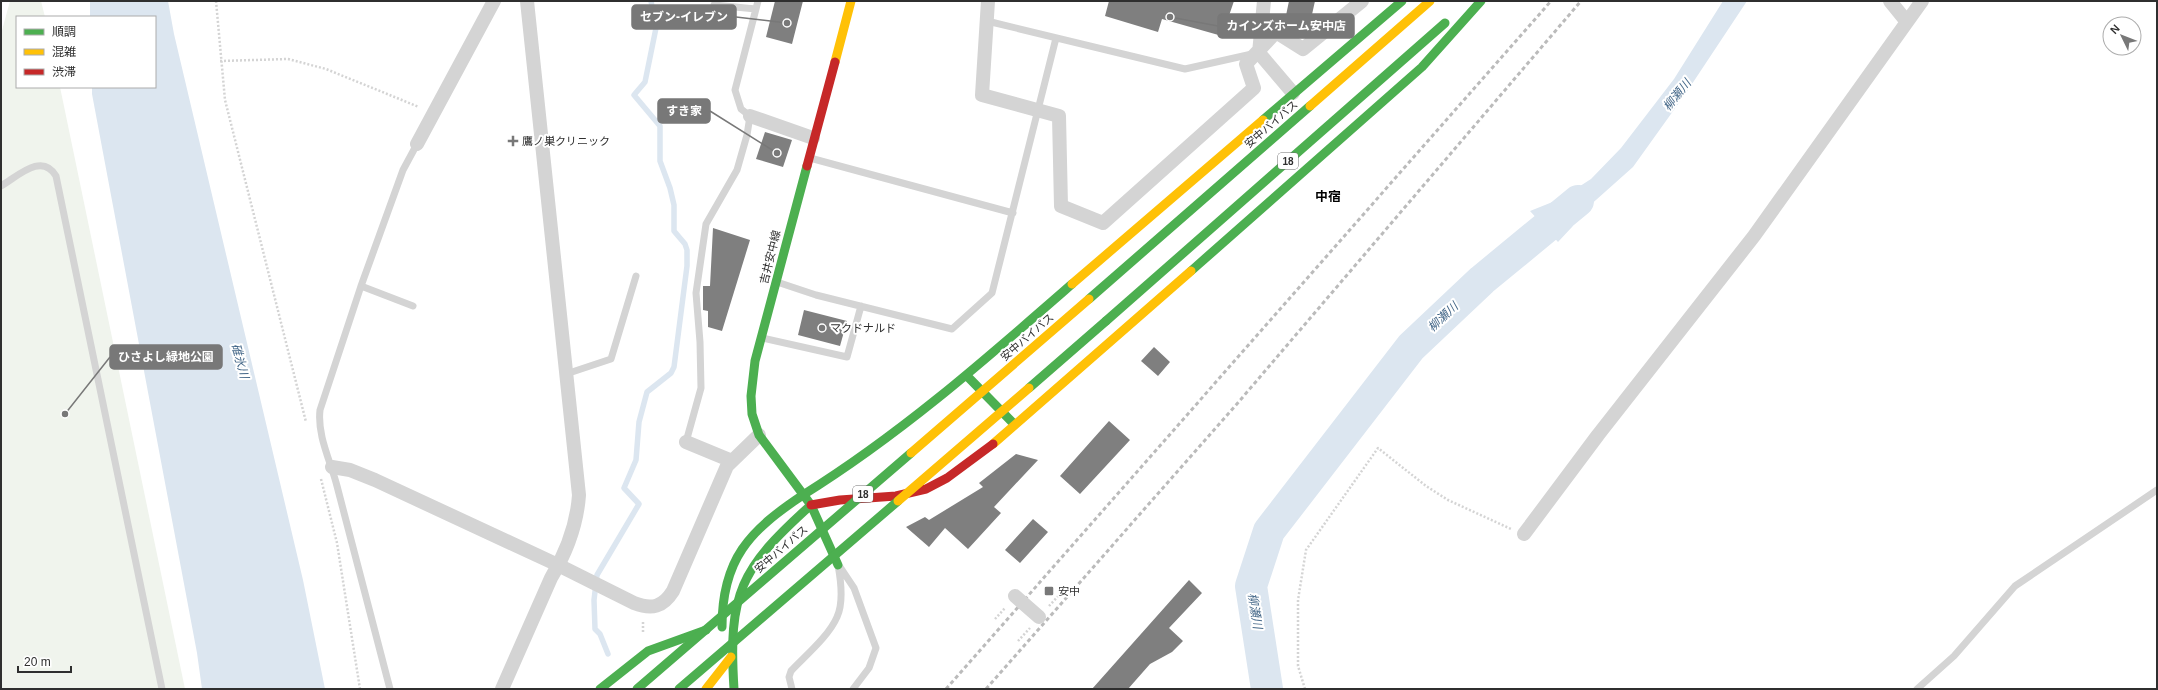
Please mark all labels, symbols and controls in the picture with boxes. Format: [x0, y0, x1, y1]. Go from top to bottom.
callout: セブン-イレブン [632, 5, 736, 29]
text: セブン-イレブン [640, 10, 728, 24]
callout: カインズホーム安中店 [1218, 14, 1354, 38]
legend [16, 16, 156, 88]
north arrow [2102, 16, 2142, 56]
text: カインズホーム安中店 [1226, 19, 1346, 33]
text: N [2108, 22, 2122, 36]
text: 順調 [52, 25, 76, 39]
text: 混雑 [52, 45, 76, 59]
text: 渋滞 [52, 65, 76, 79]
water label: 柳瀬川 [1660, 75, 1695, 113]
street label: 安中バイパス [1242, 98, 1300, 150]
callout: すき家 [658, 99, 710, 123]
text: すき家 [666, 104, 702, 118]
marker: 鷹ノ巣クリニック [507, 135, 519, 147]
place label: 鷹ノ巣クリニック [522, 135, 610, 147]
road number: 18 [1278, 153, 1298, 169]
district label: 中宿 [1315, 189, 1341, 204]
street label: 吉井安中線 [758, 229, 782, 285]
water label: 柳瀬川 [1425, 298, 1462, 334]
street label: 安中バイパス [998, 311, 1056, 363]
place label: マクドナルド [830, 322, 896, 334]
marker: マクドナルド [817, 323, 827, 333]
water label: 碓氷川 [229, 342, 252, 382]
callout: ひさよし緑地公園 [110, 345, 222, 369]
text: ひさよし緑地公園 [118, 350, 214, 364]
road number: 18 [853, 486, 873, 502]
street label: 安中バイパス [752, 523, 810, 575]
marker: 安中 [1043, 585, 1055, 597]
place label: 安中 [1058, 585, 1080, 597]
water label: 柳瀬川 [1245, 592, 1265, 632]
scale bar [18, 648, 71, 674]
text: 20 m [24, 655, 51, 669]

